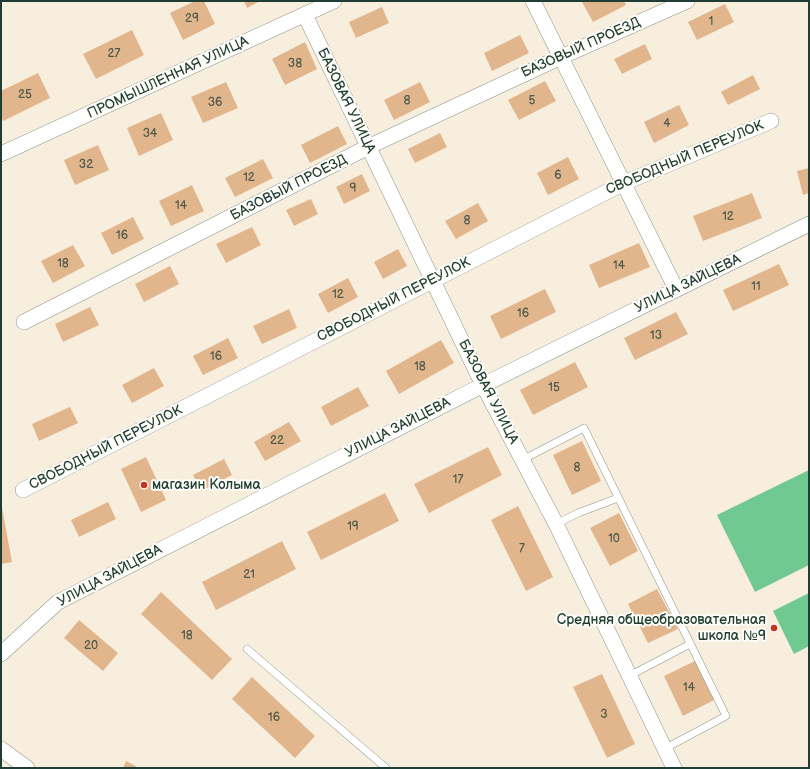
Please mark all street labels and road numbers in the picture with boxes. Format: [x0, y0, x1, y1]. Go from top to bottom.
street label: БАЗОВЫЙ ПРОЕЗД [519, 14, 643, 82]
street label: ПРОМЫШЛЕННАЯ УЛИЦА [85, 33, 251, 123]
street label: БАЗОВАЯ УЛИЦА [313, 46, 379, 156]
street label: СВОБОДНЫЙ ПЕРЕУЛОК [604, 117, 766, 199]
street label: БАЗОВЫЙ ПРОЕЗД [228, 151, 350, 225]
street label: УЛИЦА ЗАЙЦЕВА [632, 251, 744, 317]
street label: СВОБОДНЫЙ ПЕРЕУЛОК [315, 254, 473, 346]
street label: БАЗОВАЯ УЛИЦА [454, 337, 522, 447]
street label: УЛИЦА ЗАЙЦЕВА [343, 394, 453, 462]
street label: СВОБОДНЫЙ ПЕРЕУЛОК [27, 402, 185, 494]
street label: УЛИЦА ЗАЙЦЕВА [55, 541, 165, 611]

